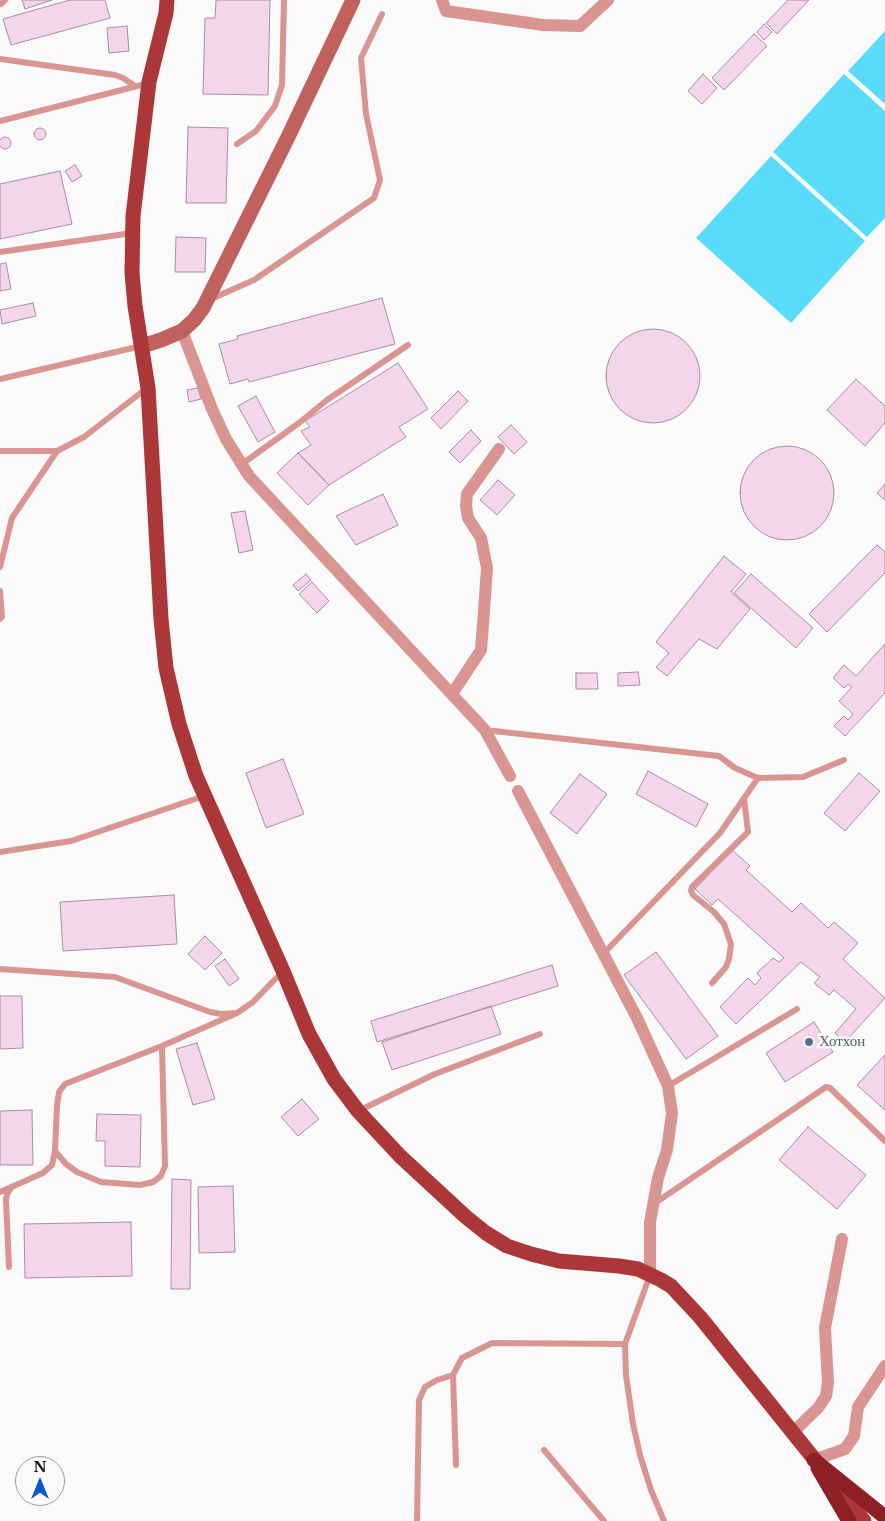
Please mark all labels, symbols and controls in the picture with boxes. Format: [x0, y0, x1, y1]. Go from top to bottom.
place label: Хотхон [819, 1033, 865, 1051]
marker: Хотхон [803, 1036, 815, 1048]
north arrow [15, 1456, 65, 1506]
text: N [33, 1458, 47, 1476]

